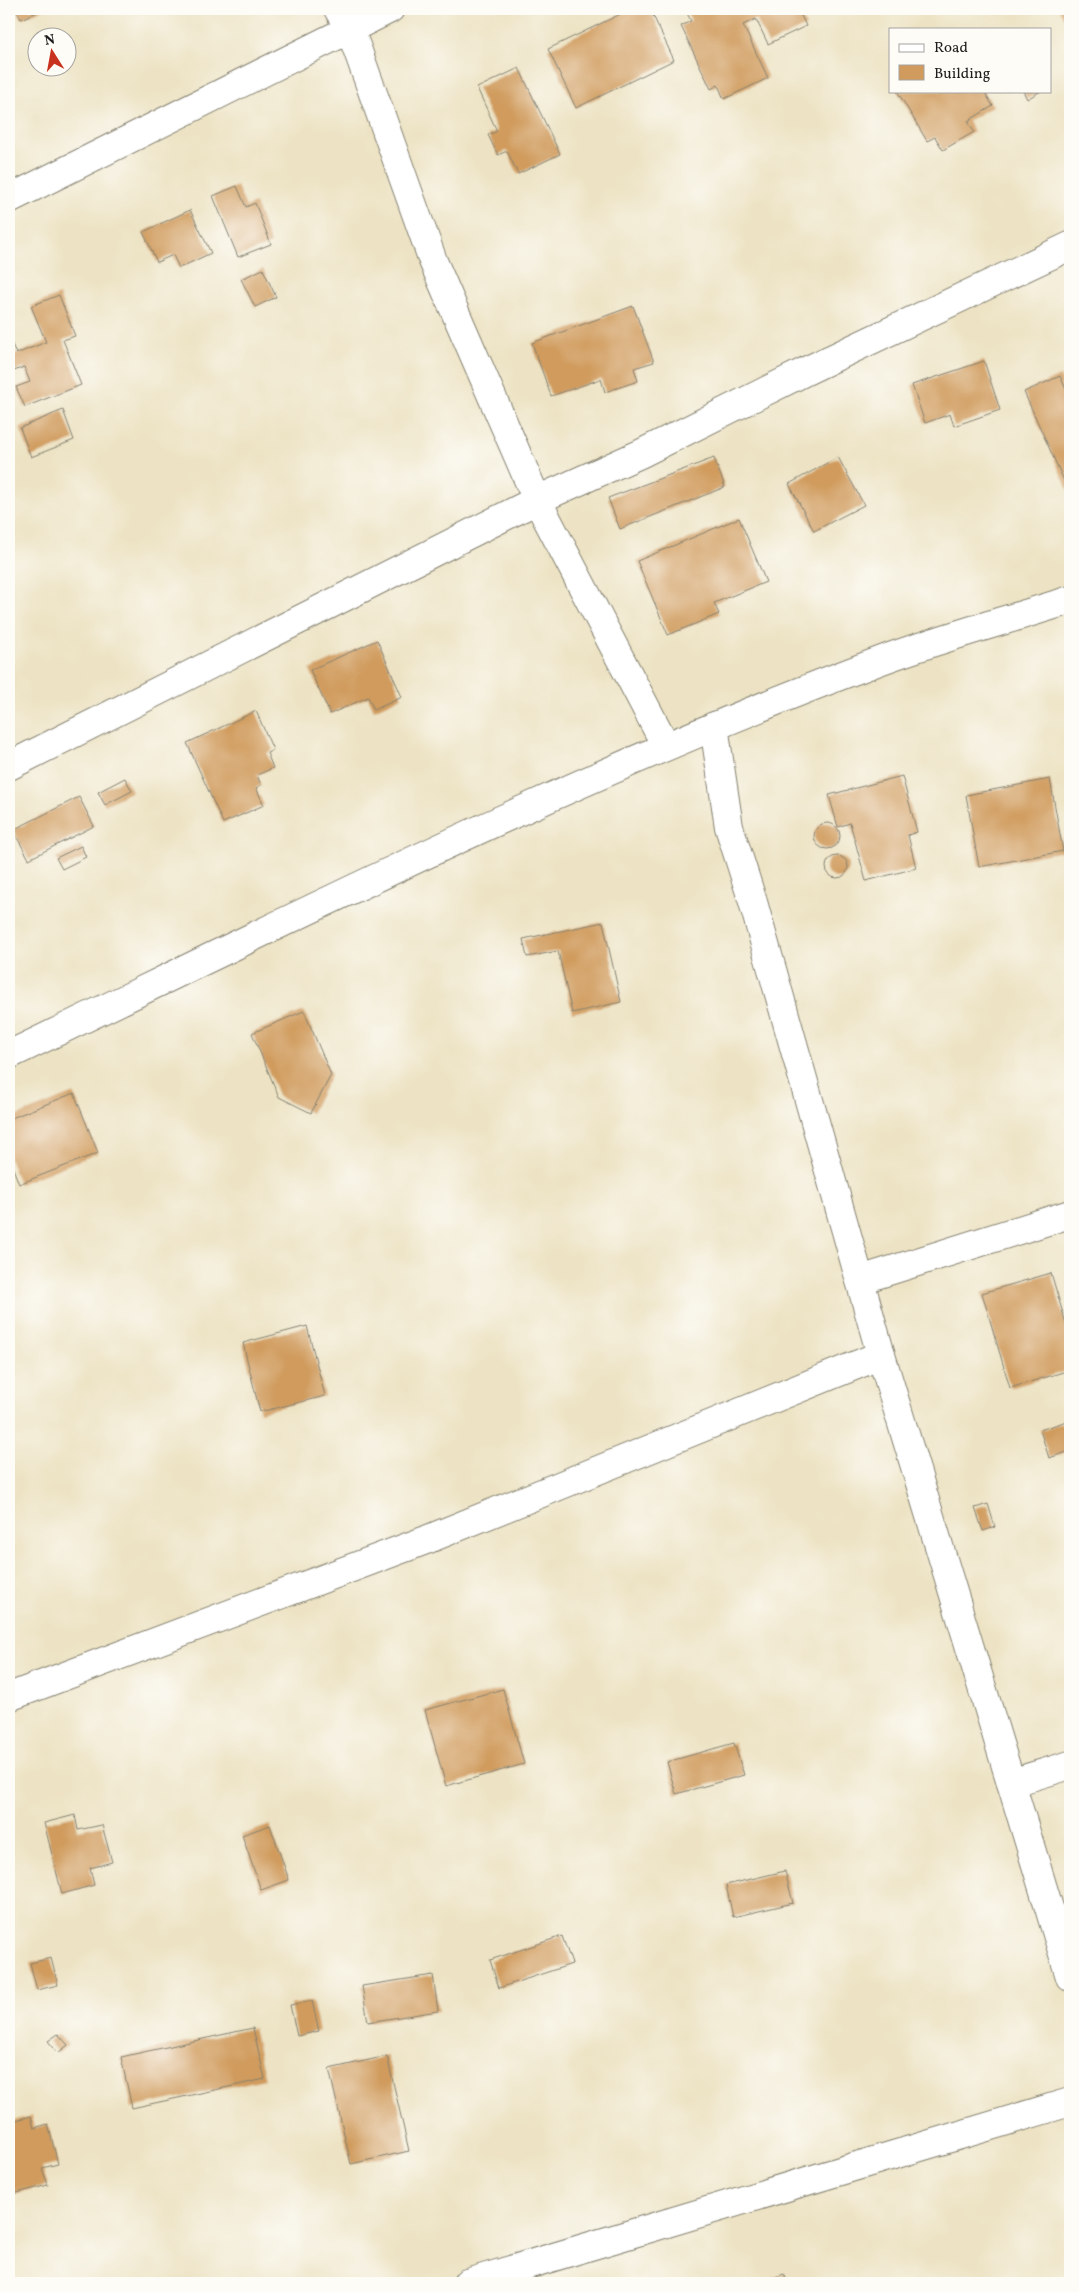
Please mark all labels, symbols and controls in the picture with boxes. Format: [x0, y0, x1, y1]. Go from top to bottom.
north arrow [28, 28, 78, 78]
legend [889, 28, 1052, 92]
text: N [43, 30, 57, 51]
text: Road [934, 38, 968, 59]
text: Building [934, 64, 991, 85]

